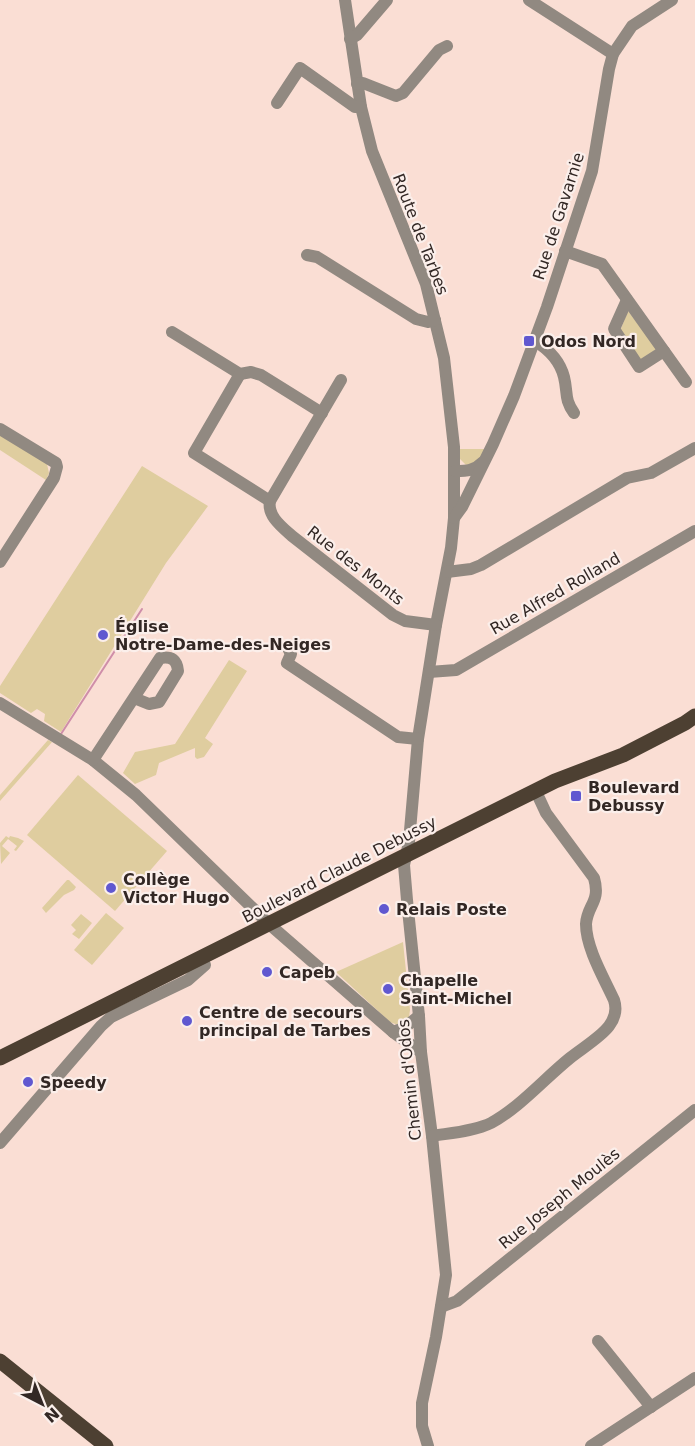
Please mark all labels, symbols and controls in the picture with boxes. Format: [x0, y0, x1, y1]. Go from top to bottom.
street label: Rue de Gavarnie [529, 150, 588, 282]
street label: Route de Tarbes [389, 171, 452, 298]
place label: Odos Nord [541, 332, 636, 351]
marker: Odos Nord [522, 334, 536, 348]
street label: Rue des Monts [304, 522, 408, 609]
street label: Rue Alfred Rolland [487, 548, 624, 638]
place label: Église Notre-Dame-des-Neiges [115, 617, 331, 654]
marker: Église Notre-Dame-des-Neiges [96, 628, 110, 642]
place label: Boulevard Debussy [588, 778, 679, 815]
marker: Boulevard Debussy [569, 789, 583, 803]
street label: Boulevard Claude Debussy [239, 812, 439, 927]
place label: Collège Victor Hugo [123, 870, 229, 907]
marker: Collège Victor Hugo [104, 881, 118, 895]
place label: Relais Poste [396, 900, 507, 919]
marker: Relais Poste [377, 902, 391, 916]
place label: Capeb [279, 963, 335, 982]
marker: Capeb [260, 965, 274, 979]
place label: Chapelle Saint-Michel [400, 971, 512, 1008]
marker: Chapelle Saint-Michel [381, 982, 395, 996]
place label: Centre de secours principal de Tarbes [199, 1003, 371, 1040]
marker: Centre de secours principal de Tarbes [180, 1014, 194, 1028]
street label: Chemin d'Odos [394, 1018, 425, 1142]
place label: Speedy [40, 1073, 107, 1092]
marker: Speedy [21, 1075, 35, 1089]
street label: Rue Joseph Moulès [495, 1144, 624, 1253]
north arrow [12, 1374, 72, 1434]
text: N [40, 1403, 63, 1426]

